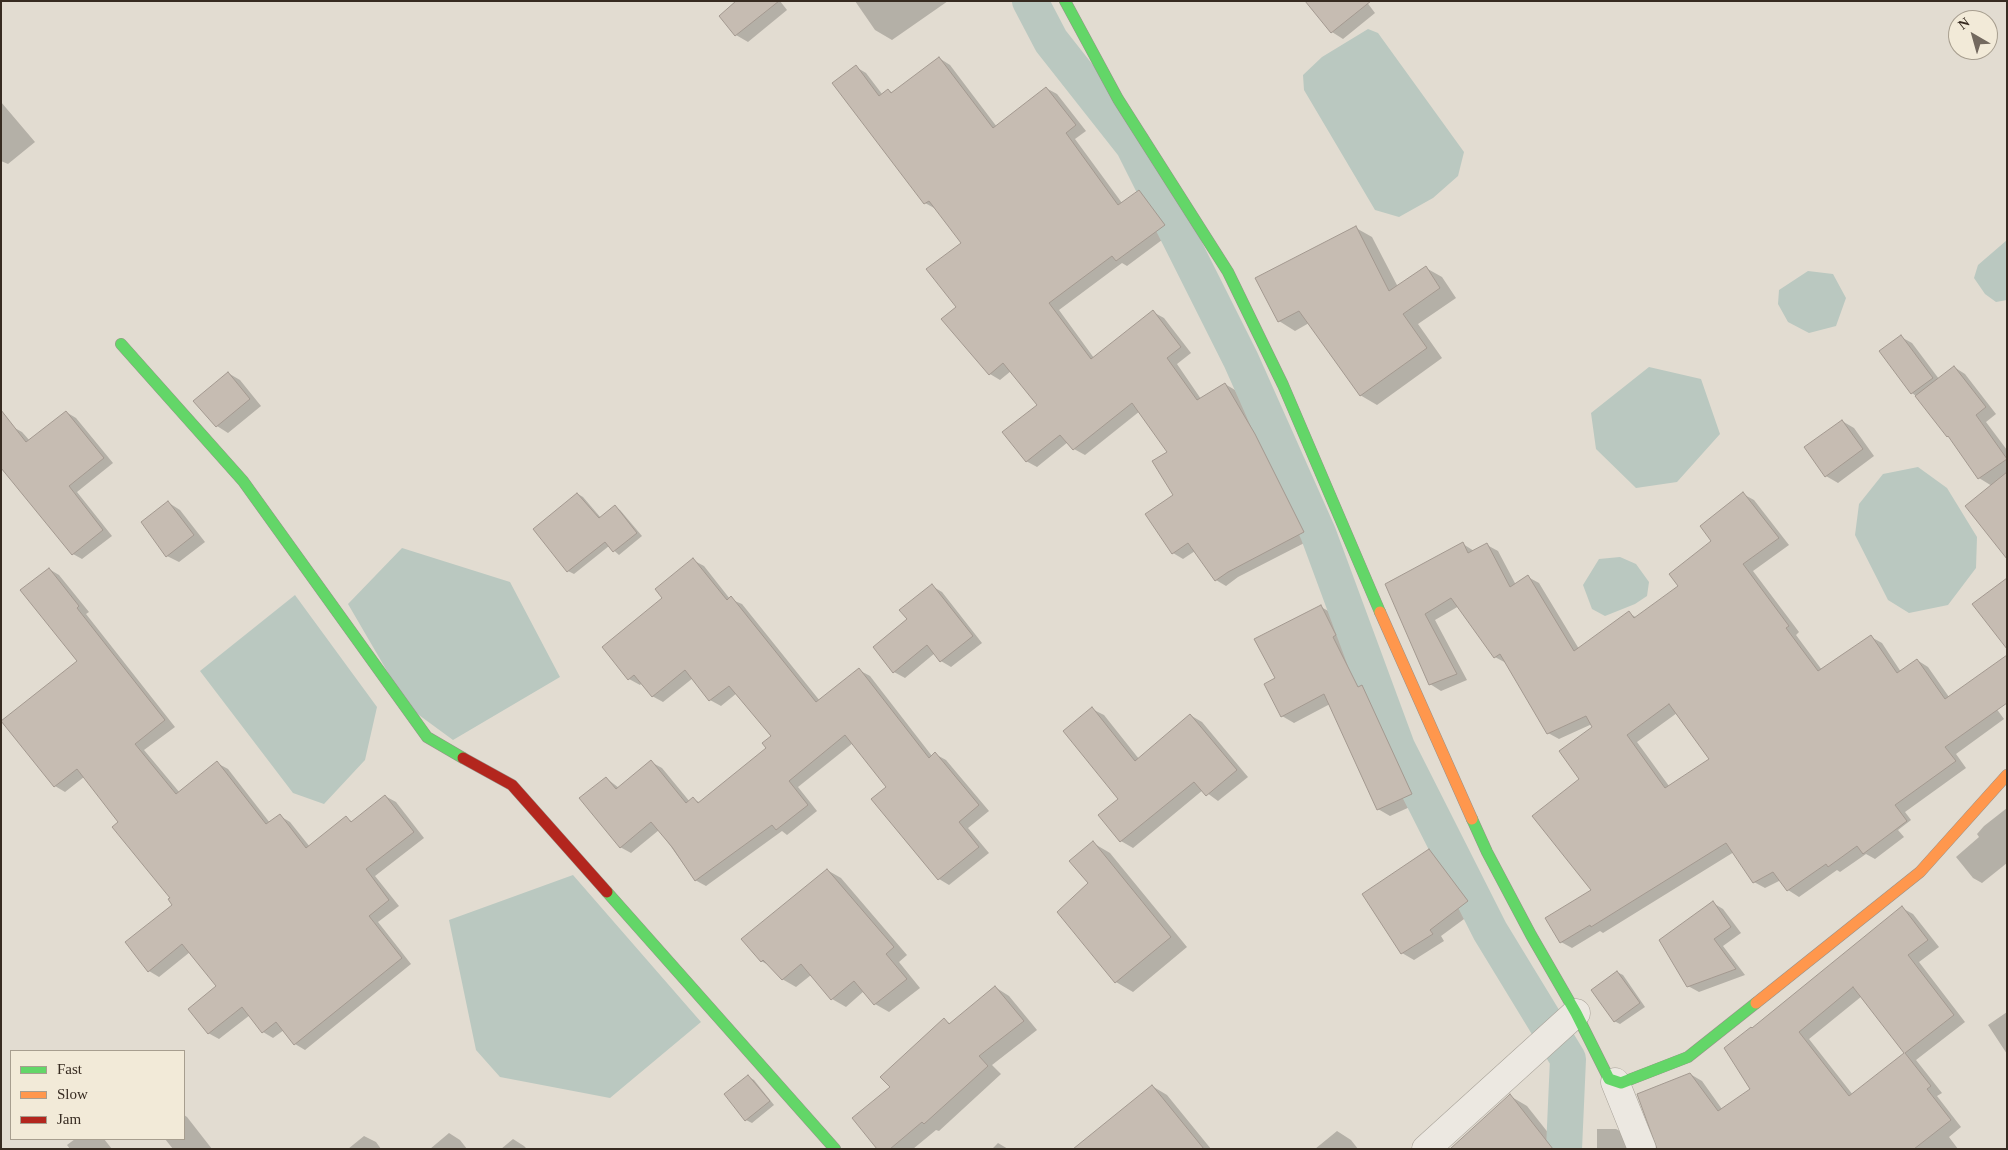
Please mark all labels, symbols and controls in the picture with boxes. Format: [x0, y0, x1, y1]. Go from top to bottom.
north arrow [1948, 10, 1998, 60]
text: N [1955, 15, 1973, 33]
legend [10, 1050, 185, 1140]
text: Fast [57, 1061, 82, 1077]
text: Slow [57, 1086, 88, 1102]
text: Jam [57, 1111, 81, 1127]

